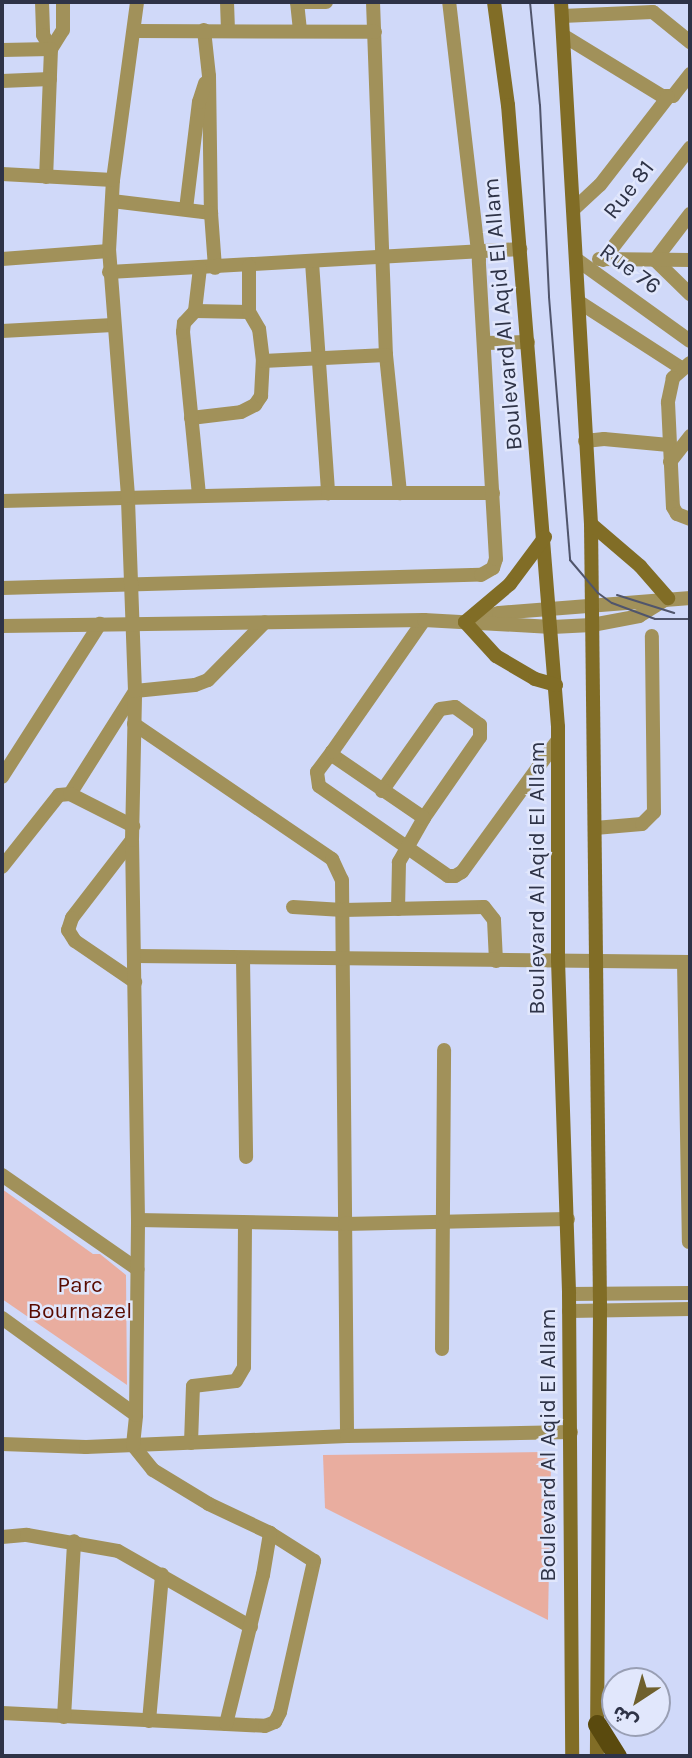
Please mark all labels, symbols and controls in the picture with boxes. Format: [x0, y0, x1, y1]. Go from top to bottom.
street label: Rue 81 [597, 155, 661, 225]
street label: Boulevard Al Aqid El Allam [477, 177, 529, 451]
street label: Rue 76 [594, 237, 666, 301]
street label: Boulevard Al Aqid El Allam [523, 741, 551, 1015]
park label: Parc Bournazel [28, 1271, 132, 1325]
street label: Boulevard Al Aqid El Allam [534, 1308, 562, 1582]
north arrow [601, 1667, 671, 1737]
text: ش [608, 1701, 642, 1734]

